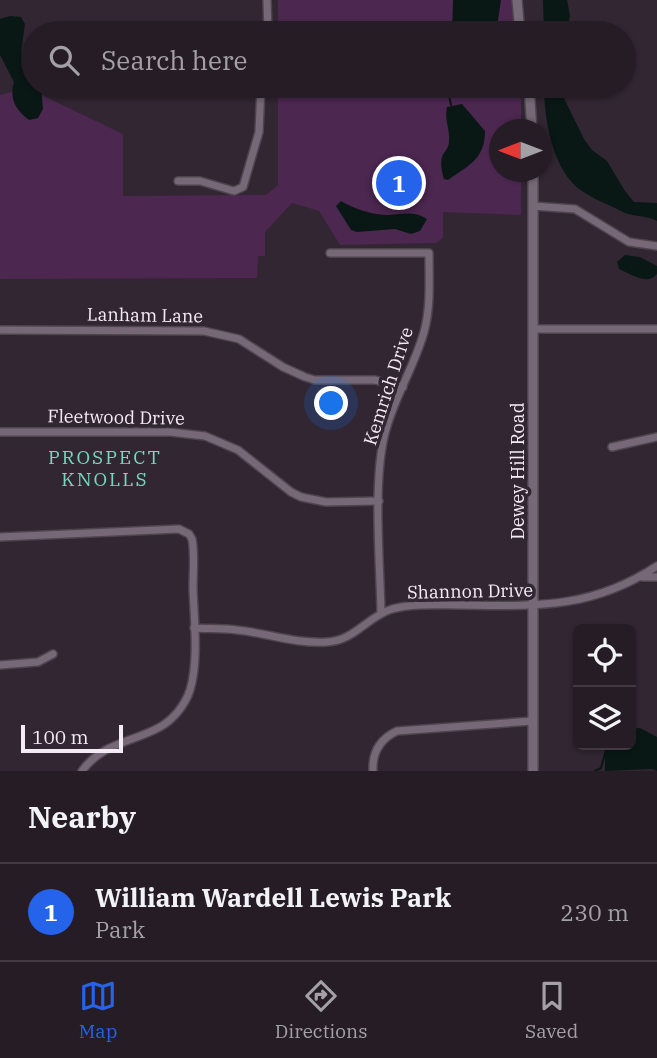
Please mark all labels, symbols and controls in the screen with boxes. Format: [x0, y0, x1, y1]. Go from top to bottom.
search box [21, 21, 636, 98]
icon: search [45, 41, 83, 79]
text: Search here [101, 43, 247, 77]
north arrow [489, 119, 552, 182]
pin: 1 [376, 157, 422, 209]
street label: Lanham Lane [87, 302, 203, 328]
street label: Kemrich Drive [358, 324, 418, 448]
your location [314, 386, 348, 420]
street label: Dewey Hill Road [506, 402, 529, 540]
street label: Fleetwood Drive [47, 404, 185, 430]
district label: PROSPECT KNOLLS [48, 445, 162, 491]
street label: Shannon Drive [407, 578, 533, 604]
map controls [573, 624, 636, 750]
button: locate [573, 624, 636, 687]
button: layers [573, 687, 636, 750]
scale bar [21, 722, 122, 754]
text: 100 m [32, 725, 89, 749]
text: Nearby [28, 797, 136, 836]
text: William Wardell Lewis Park [95, 880, 451, 914]
text: 1 [44, 897, 58, 927]
text: 230 m [560, 897, 629, 927]
text: Park [95, 914, 145, 944]
tab: Map [79, 977, 117, 1043]
tab: Directions [275, 977, 368, 1043]
tab: Saved [525, 977, 578, 1043]

